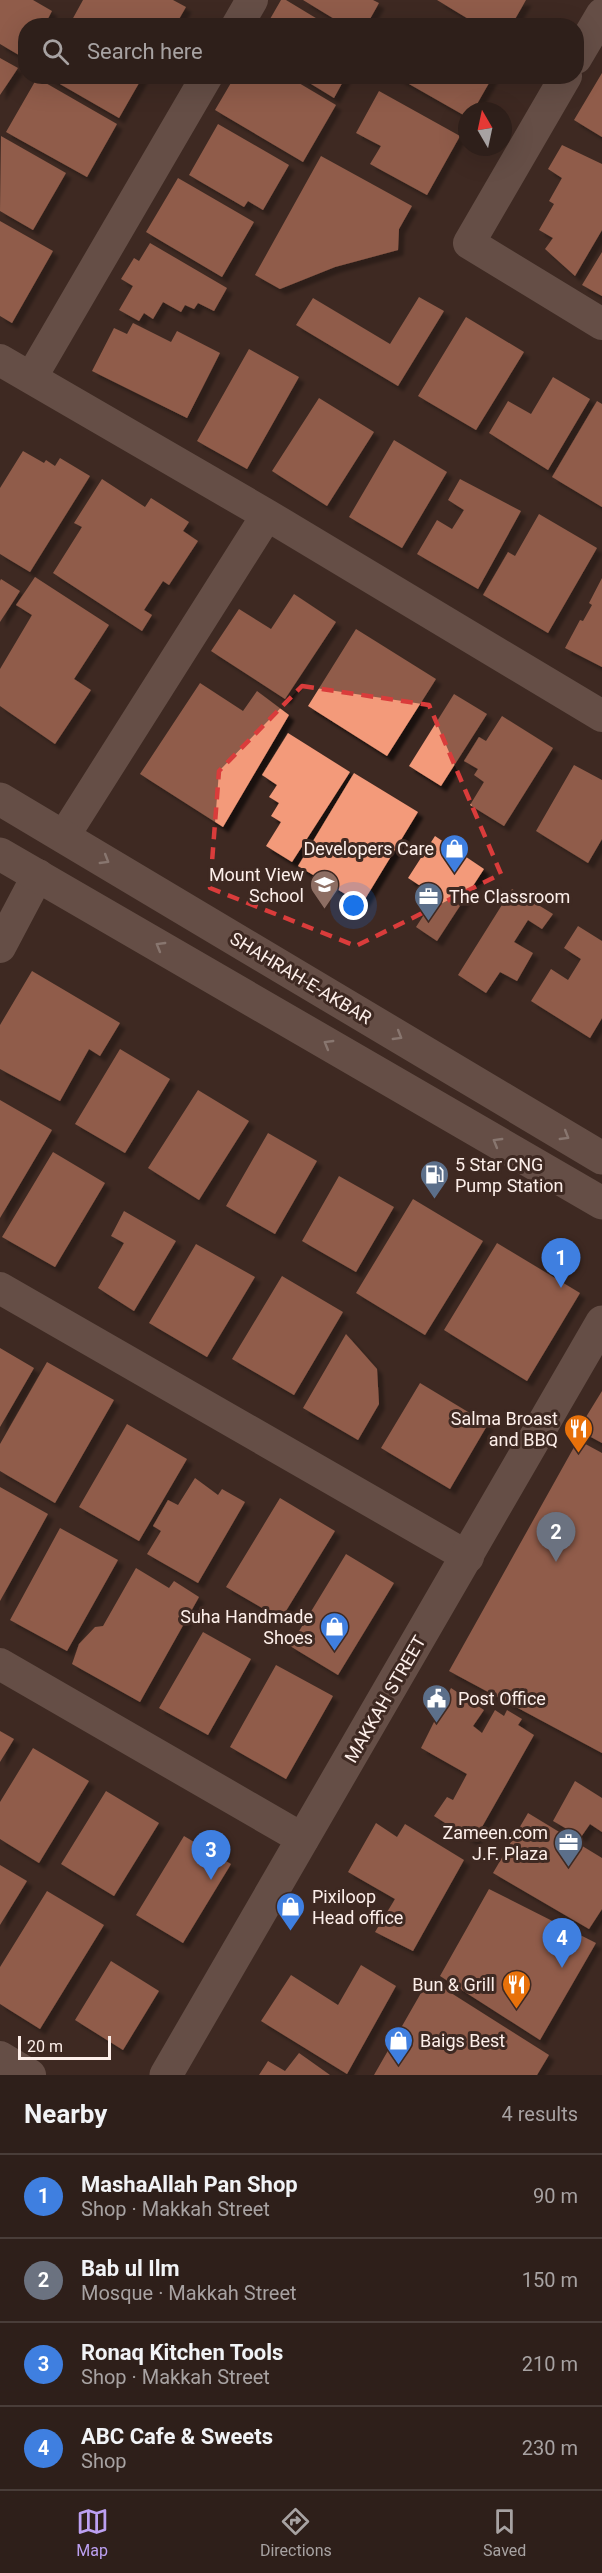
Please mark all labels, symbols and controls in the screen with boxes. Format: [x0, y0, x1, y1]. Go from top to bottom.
search box [18, 18, 584, 84]
icon: search [39, 35, 72, 68]
text: Search here [87, 39, 203, 64]
north arrow [458, 102, 512, 156]
shop icon: Developers Care [439, 832, 471, 874]
place label: Developers Care [303, 838, 434, 859]
one-way arrow [99, 853, 109, 865]
place label: Mount View School [209, 864, 304, 906]
school or university icon: Mount View School [309, 868, 341, 910]
office icon: The Classroom [412, 880, 444, 922]
place label: The Classroom [449, 886, 570, 907]
your location [339, 891, 368, 920]
street label: SHAHRAH-E-AKBAR [226, 927, 376, 1029]
one-way arrow [156, 942, 166, 953]
one-way arrow [392, 1029, 402, 1040]
one-way arrow [324, 1040, 334, 1051]
one-way arrow [559, 1129, 569, 1140]
one-way arrow [493, 1138, 503, 1149]
place label: 5 Star CNG Pump Station [455, 1154, 563, 1196]
fuel station icon: 5 Star CNG Pump Station [418, 1158, 450, 1200]
pin: 1 [542, 1238, 580, 1288]
place label: Salma Broast and BBQ [451, 1408, 558, 1450]
restaurant icon: Salma Broast and BBQ [563, 1412, 595, 1454]
pin: 2 [536, 1512, 576, 1562]
place label: Suha Handmade Shoes [180, 1606, 313, 1648]
shop icon: Suha Handmade Shoes [318, 1610, 350, 1652]
street label: MAKKAH STREET [340, 1632, 430, 1766]
public building icon: Post Office [421, 1682, 453, 1724]
place label: Post Office [458, 1688, 546, 1709]
place label: Zameen.com J.F. Plaza [442, 1822, 548, 1864]
office icon: Zameen.com J.F. Plaza [553, 1826, 585, 1868]
pin: 3 [192, 1830, 230, 1880]
place label: Pixiloop Head office [312, 1886, 403, 1928]
shop icon: Pixiloop Head office [275, 1890, 307, 1932]
pin: 4 [542, 1918, 582, 1968]
restaurant icon: Bun & Grill [500, 1968, 532, 2010]
place label: Bun & Grill [412, 1974, 495, 1995]
shop icon: Baigs Best [383, 2024, 415, 2066]
place label: Baigs Best [420, 2030, 505, 2051]
scale bar [18, 2033, 111, 2060]
text: 20 m [27, 2037, 63, 2056]
text: Nearby [24, 2099, 107, 2129]
text: 4 results [502, 2102, 578, 2126]
text: MashaAllah Pan Shop [81, 2172, 298, 2197]
text: 1 [38, 2184, 49, 2208]
text: 90 m [533, 2184, 578, 2208]
text: Shop · Makkah Street [81, 2197, 270, 2221]
text: Bab ul Ilm [81, 2256, 180, 2281]
text: 2 [38, 2268, 49, 2292]
text: 150 m [522, 2268, 578, 2292]
text: Mosque · Makkah Street [81, 2281, 297, 2305]
text: Ronaq Kitchen Tools [81, 2340, 283, 2365]
text: 3 [38, 2352, 49, 2376]
text: 210 m [522, 2352, 578, 2376]
text: Shop · Makkah Street [81, 2365, 270, 2389]
text: ABC Cafe & Sweets [81, 2424, 273, 2449]
text: 4 [38, 2436, 49, 2460]
text: 230 m [522, 2436, 578, 2460]
text: Shop [81, 2449, 127, 2473]
tab: Map [76, 2505, 109, 2560]
tab: Directions [260, 2505, 332, 2560]
tab: Saved [483, 2505, 526, 2560]

